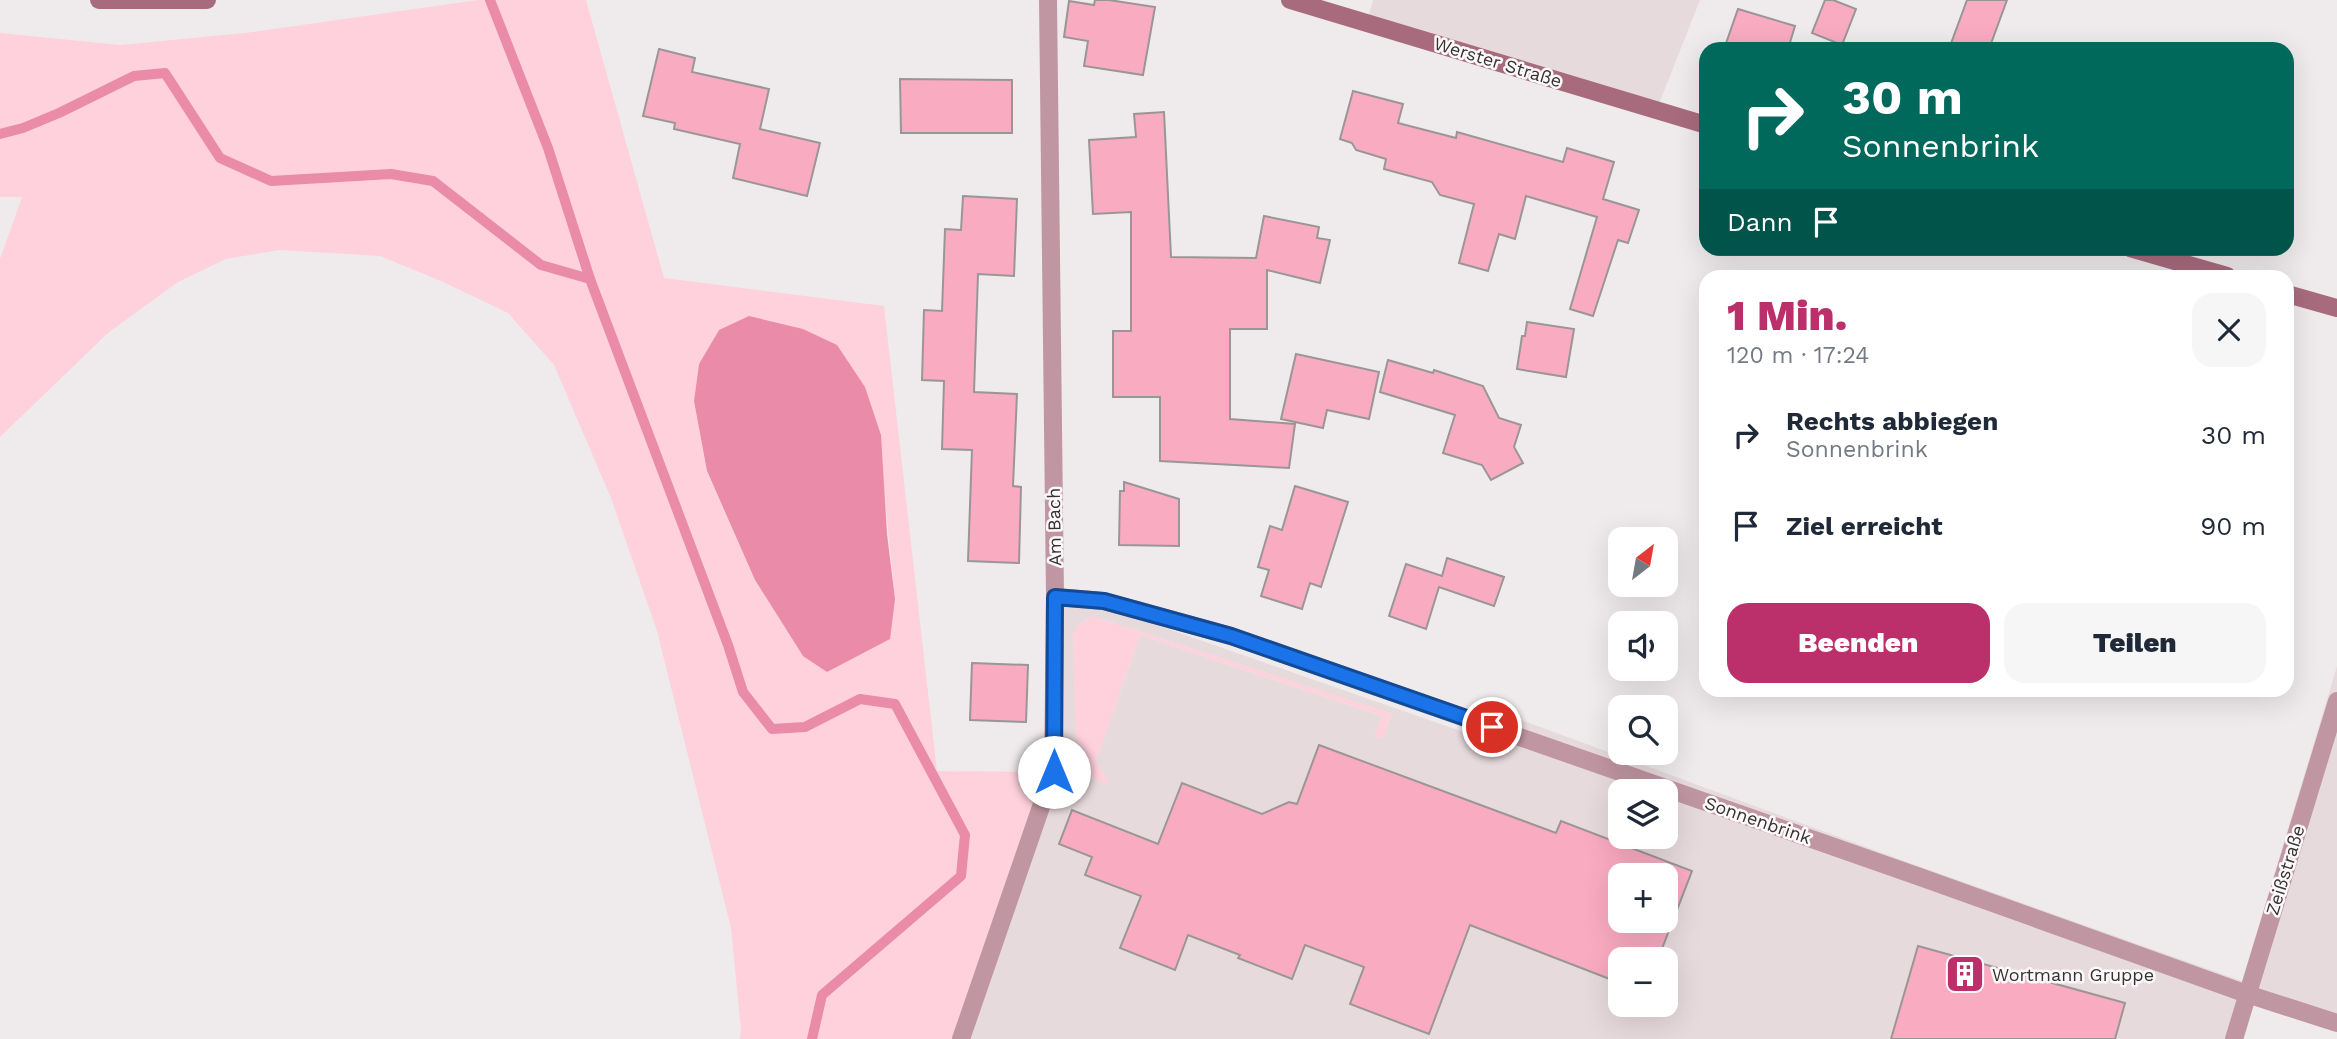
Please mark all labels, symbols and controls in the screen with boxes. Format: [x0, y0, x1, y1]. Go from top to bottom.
street label: Werster Straße [1432, 33, 1564, 91]
text: 30 m [1842, 68, 1963, 126]
icon: right [1727, 70, 1818, 161]
text: Sonnenbrink [1842, 127, 2039, 165]
icon: arrive [1807, 203, 1845, 241]
text: Dann [1727, 207, 1793, 237]
text: 1 Min. [1727, 291, 1847, 340]
button: close [2192, 293, 2266, 367]
text: 120 m · 17:24 [1727, 342, 1869, 369]
text: Rechts abbiegen [1786, 406, 1998, 436]
icon: right [1727, 416, 1765, 454]
text: 30 m [2201, 420, 2266, 450]
text: Sonnenbrink [1786, 436, 1928, 463]
street label: Am Bach [1043, 488, 1065, 566]
icon: arrive [1727, 507, 1765, 545]
text: Ziel erreicht [1786, 511, 1943, 541]
text: 90 m [2200, 511, 2266, 541]
north arrow [1608, 527, 1678, 597]
map controls [1608, 527, 1678, 1017]
button: Beenden [1727, 603, 1990, 683]
button: Teilen [2004, 603, 2266, 683]
button: sound [1608, 611, 1678, 681]
button: search [1608, 695, 1678, 765]
pin [1462, 697, 1522, 757]
icon: arrive [1473, 708, 1511, 746]
position arrow [1017, 735, 1091, 809]
button: layers [1608, 779, 1678, 849]
street label: Sonnenbrink [1702, 792, 1814, 848]
street label: Zeißstraße [2261, 822, 2309, 918]
button: + [1608, 863, 1678, 933]
button: − [1608, 947, 1678, 1017]
building icon: Wortmann Gruppe [1944, 953, 1986, 995]
place label: Wortmann Gruppe [1992, 964, 2154, 985]

